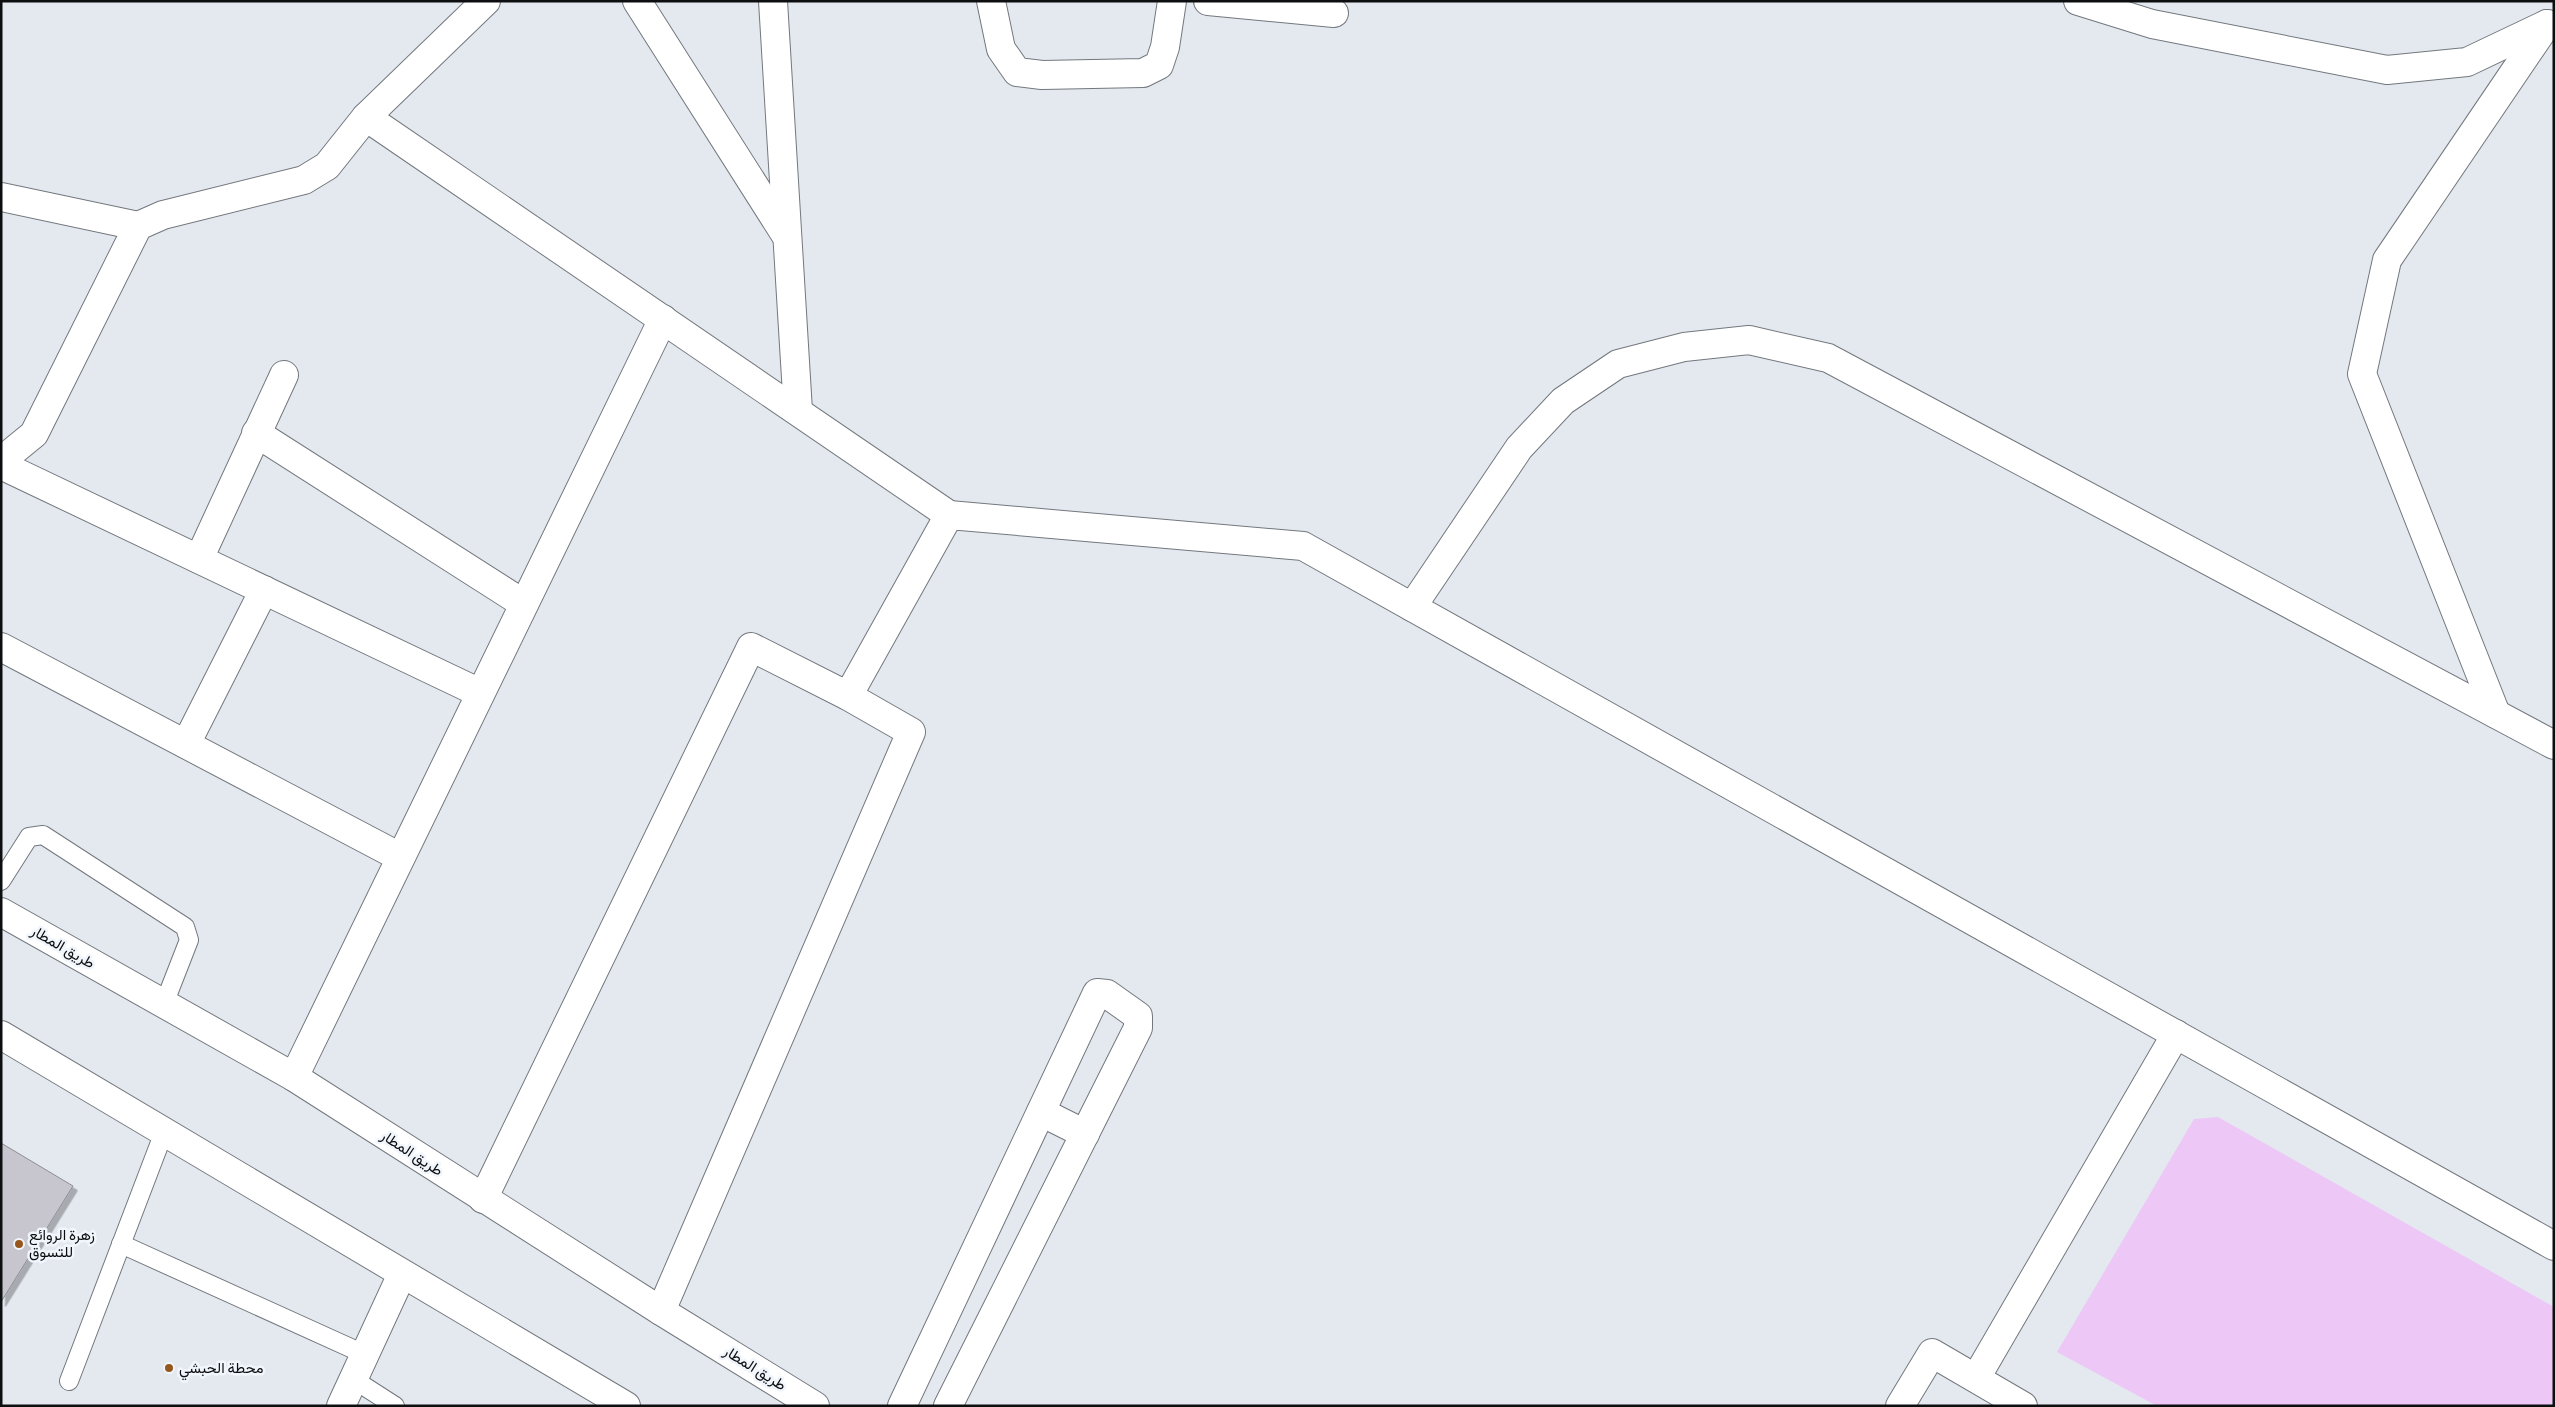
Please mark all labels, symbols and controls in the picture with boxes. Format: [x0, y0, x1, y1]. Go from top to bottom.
street label: طريق المطار [27, 920, 99, 973]
street label: طريق المطار [376, 1125, 447, 1181]
place label: زهرة الروائع للتسوق [29, 1225, 95, 1261]
marker: زهرة الروائع للتسوق [13, 1238, 25, 1250]
street label: طريق المطار [719, 1340, 790, 1395]
place label: محطة الحبشي [179, 1358, 264, 1381]
marker: محطة الحبشي [163, 1362, 175, 1374]

